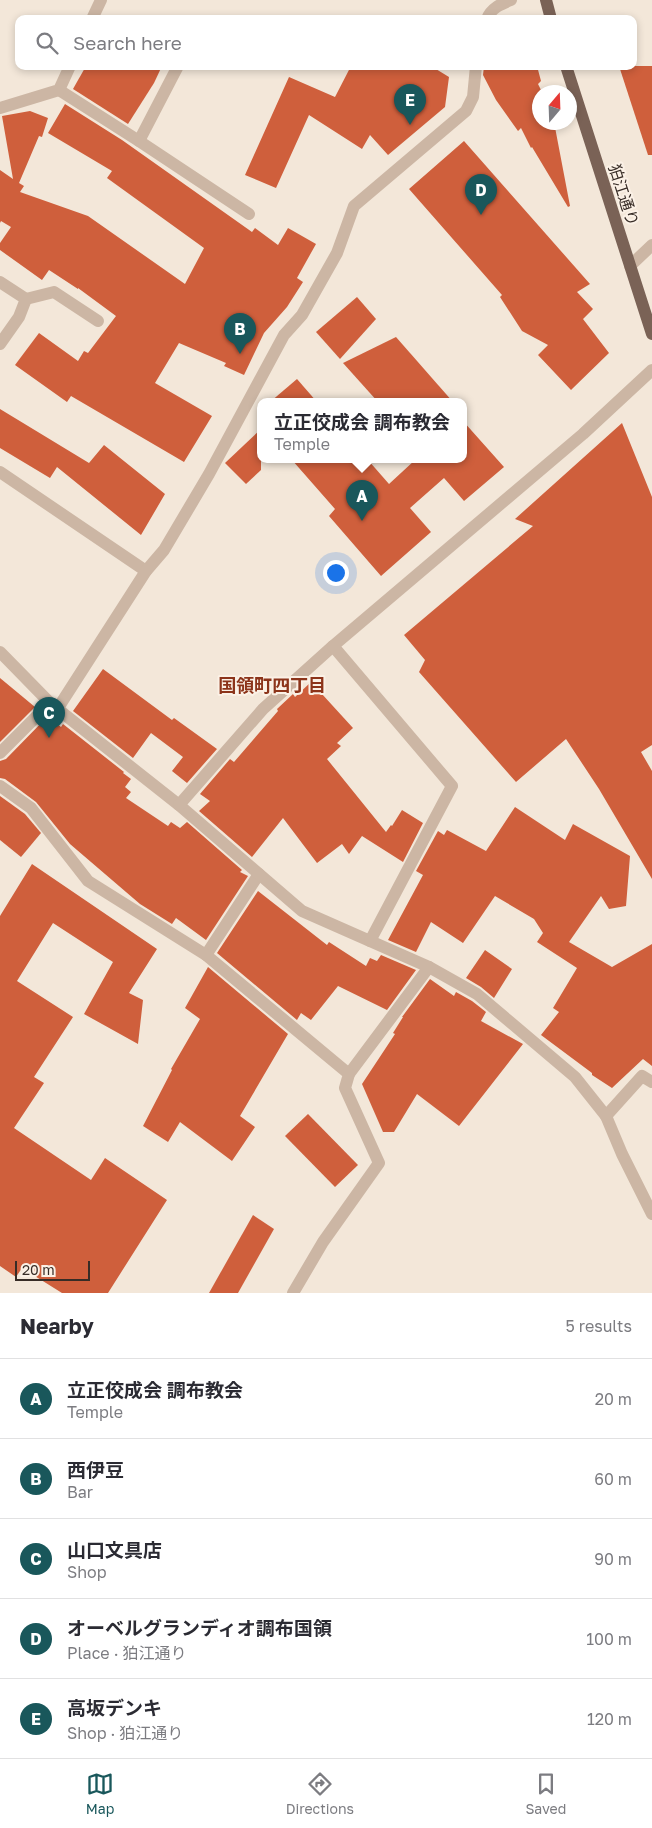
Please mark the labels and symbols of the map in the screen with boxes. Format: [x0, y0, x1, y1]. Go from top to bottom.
pin: E [394, 84, 426, 125]
north arrow [532, 85, 577, 130]
street label: 狛江通り [605, 161, 643, 229]
pin: D [465, 174, 497, 215]
pin: B [224, 313, 256, 354]
pin: A [346, 480, 378, 521]
your location [323, 560, 349, 586]
district label: 国領町四丁目 [218, 674, 326, 696]
pin: C [33, 697, 65, 738]
scale bar [15, 1258, 90, 1281]

